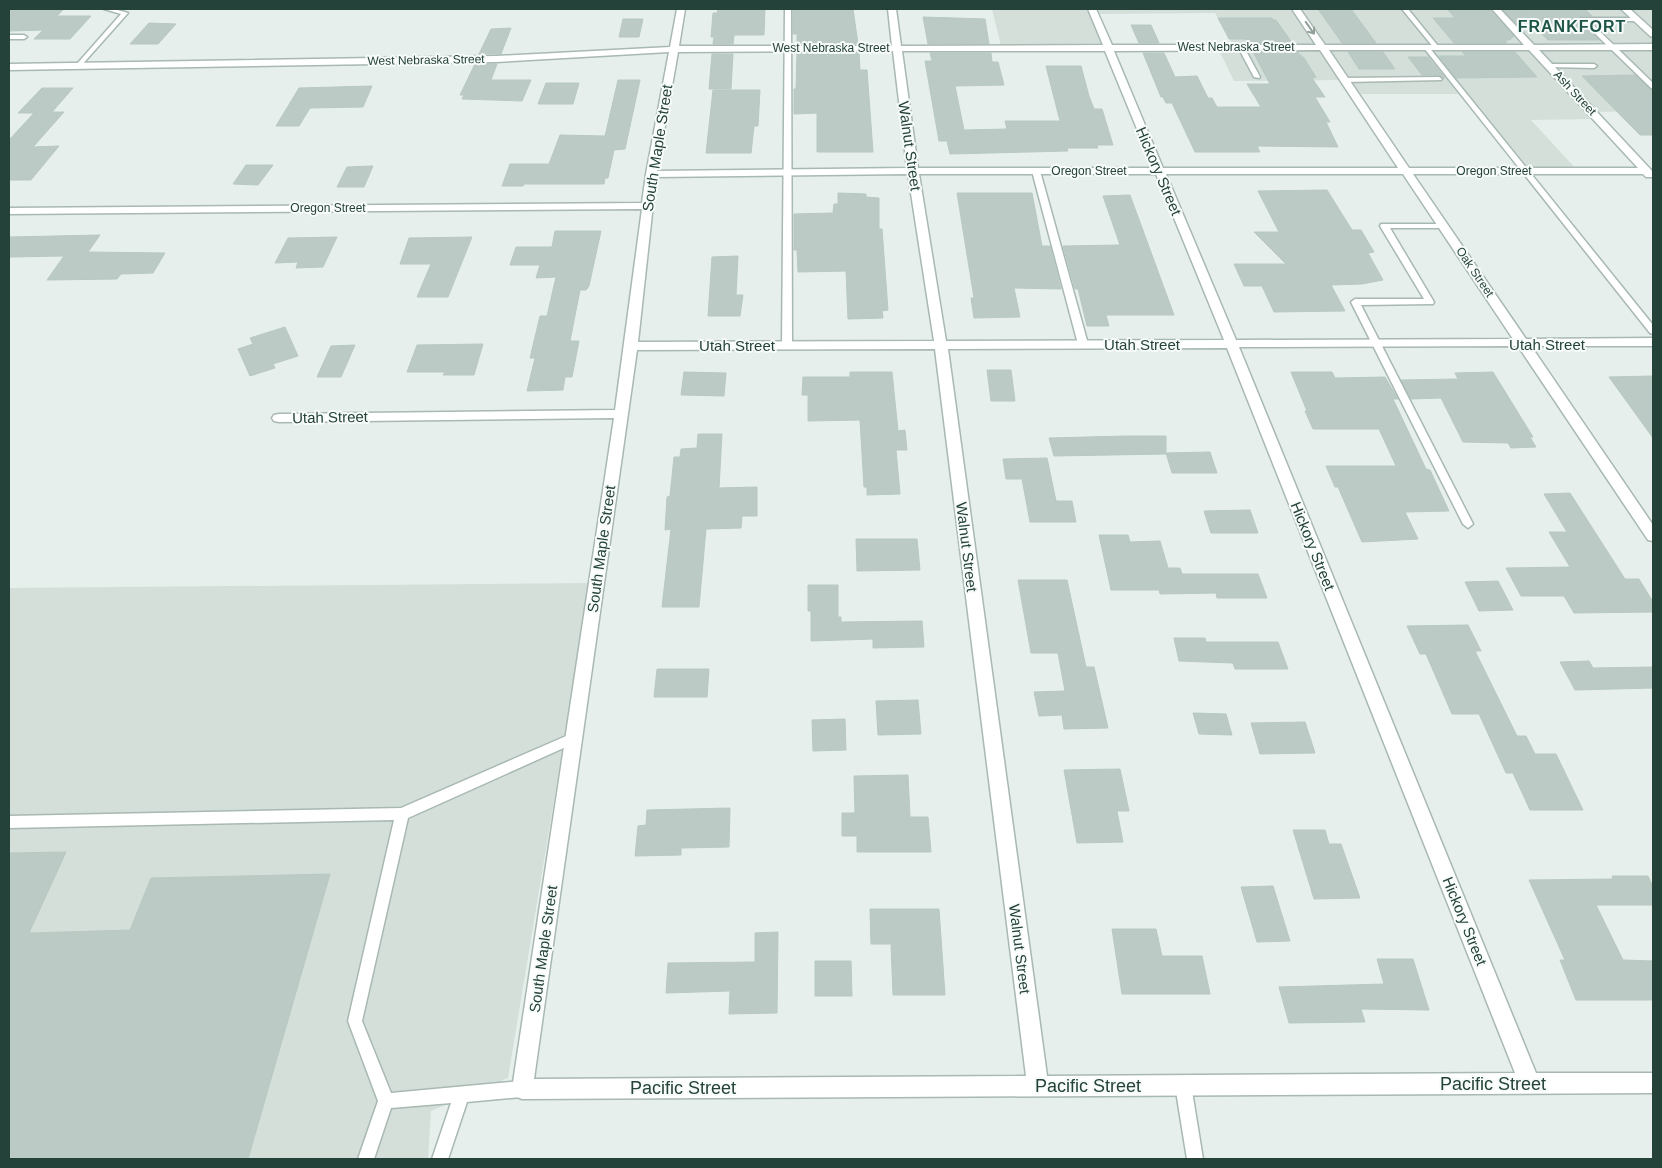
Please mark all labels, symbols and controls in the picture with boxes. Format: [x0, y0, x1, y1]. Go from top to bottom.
district label: FRANKFORT [1518, 18, 1626, 35]
one-way arrow [1305, 21, 1315, 35]
street label: West Nebraska Street [1177, 40, 1295, 54]
street label: West Nebraska Street [772, 41, 890, 55]
street label: West Nebraska Street [367, 52, 485, 68]
street label: Ash Street [1551, 68, 1600, 119]
street label: South Maple Street [639, 82, 676, 213]
street label: Walnut Street [895, 100, 925, 193]
street label: Hickory Street [1133, 124, 1186, 218]
street label: Oregon Street [1051, 164, 1127, 178]
street label: Oregon Street [1456, 164, 1532, 178]
street label: Oregon Street [290, 201, 366, 215]
street label: Oak Street [1453, 244, 1497, 300]
street label: Utah Street [1104, 336, 1181, 353]
street label: Utah Street [1509, 336, 1586, 353]
street label: Utah Street [699, 337, 776, 354]
street label: Utah Street [292, 408, 369, 426]
street label: South Maple Street [584, 483, 618, 614]
street label: Hickory Street [1287, 499, 1339, 594]
street label: Walnut Street [953, 501, 981, 594]
street label: Hickory Street [1439, 874, 1491, 969]
street label: South Maple Street [526, 883, 560, 1014]
street label: Walnut Street [1006, 903, 1034, 996]
street label: Pacific Street [1440, 1074, 1546, 1094]
street label: Pacific Street [1035, 1076, 1141, 1096]
street label: Pacific Street [630, 1078, 736, 1098]

